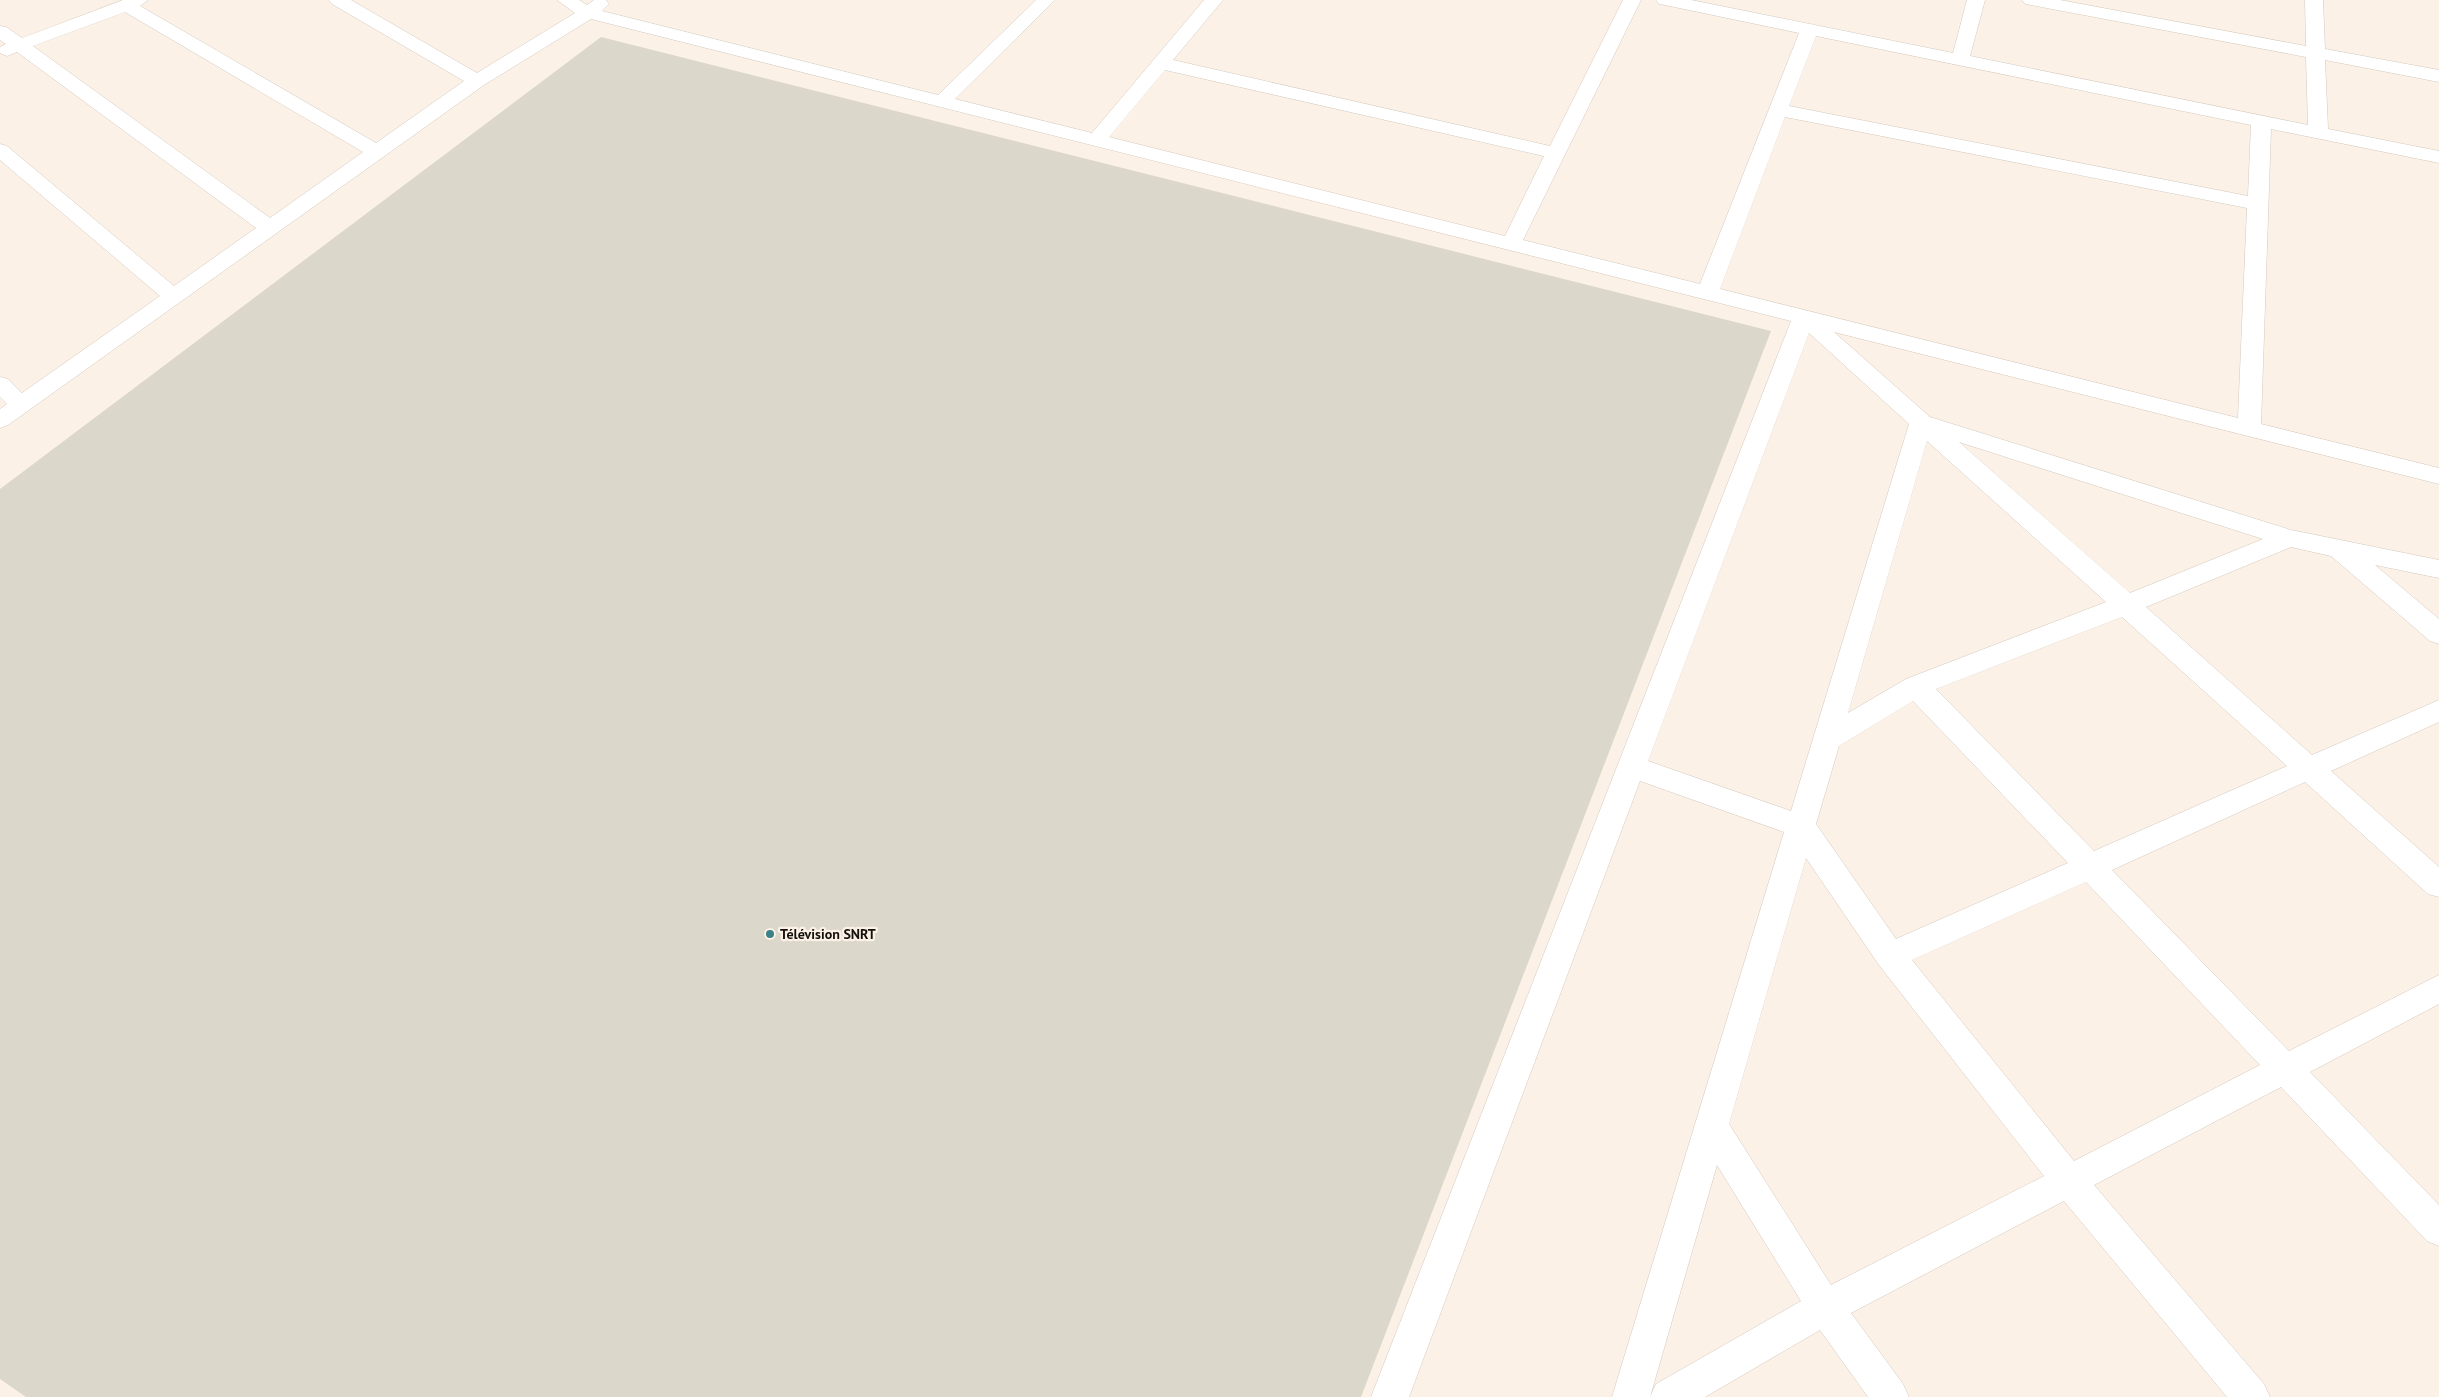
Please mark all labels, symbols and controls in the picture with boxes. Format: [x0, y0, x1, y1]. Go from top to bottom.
place label: Télévision SNRT [780, 925, 876, 943]
marker: Télévision SNRT [764, 928, 776, 940]

